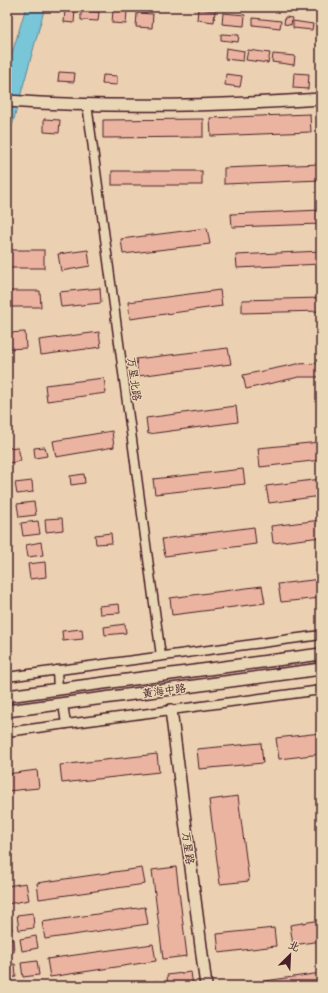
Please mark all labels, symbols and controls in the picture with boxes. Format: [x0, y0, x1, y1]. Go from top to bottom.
street label: 万星北路 [125, 356, 145, 402]
street label: 黄海中路 [141, 680, 187, 700]
street label: 万星路 [180, 831, 198, 865]
north arrow [270, 935, 310, 975]
text: 北 [286, 936, 302, 954]

